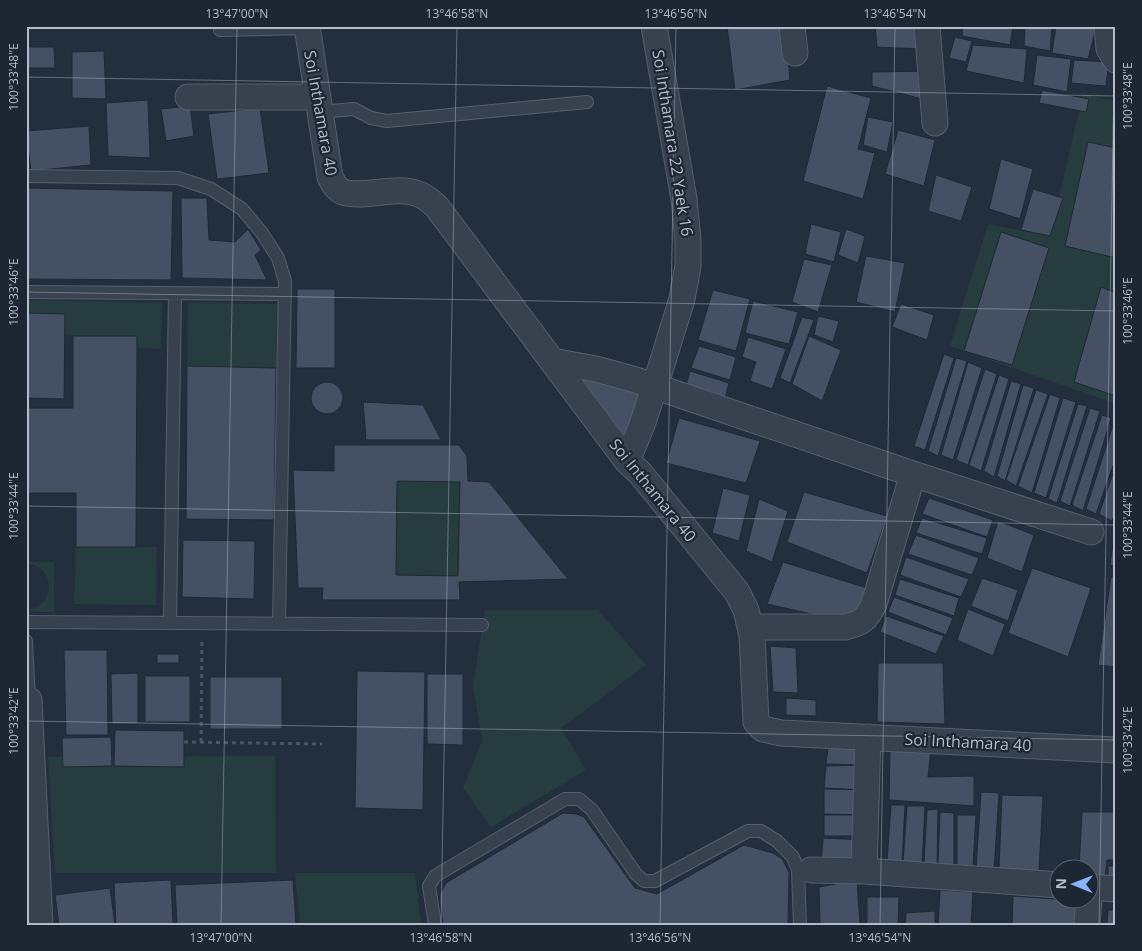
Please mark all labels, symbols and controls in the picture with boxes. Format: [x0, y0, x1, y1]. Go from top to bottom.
text: 13°47'00"N [206, 5, 268, 22]
text: 13°46'58"N [426, 5, 488, 22]
text: 13°46'56"N [645, 5, 707, 22]
text: 13°46'54"N [864, 5, 926, 22]
text: 100°33'48"E [5, 43, 22, 111]
street label: Soi Inthamara 22 Yaek 16 [647, 48, 699, 238]
street label: Soi Inthamara 40 [299, 49, 343, 177]
text: 100°33'48"E [1119, 62, 1136, 130]
text: 100°33'46"E [5, 258, 22, 326]
text: 100°33'46"E [1119, 277, 1136, 345]
street label: Soi Inthamara 40 [605, 434, 701, 546]
text: 100°33'44"E [5, 472, 22, 540]
text: 100°33'44"E [1119, 491, 1136, 559]
text: 100°33'42"E [5, 687, 22, 755]
text: 100°33'42"E [1119, 706, 1136, 774]
street label: Soi Inthamara 40 [904, 728, 1032, 756]
north arrow [1050, 858, 1100, 908]
text: N [1051, 878, 1070, 890]
text: 13°47'00"N [190, 929, 252, 946]
text: 13°46'58"N [410, 929, 472, 946]
text: 13°46'56"N [629, 929, 691, 946]
text: 13°46'54"N [849, 929, 911, 946]

